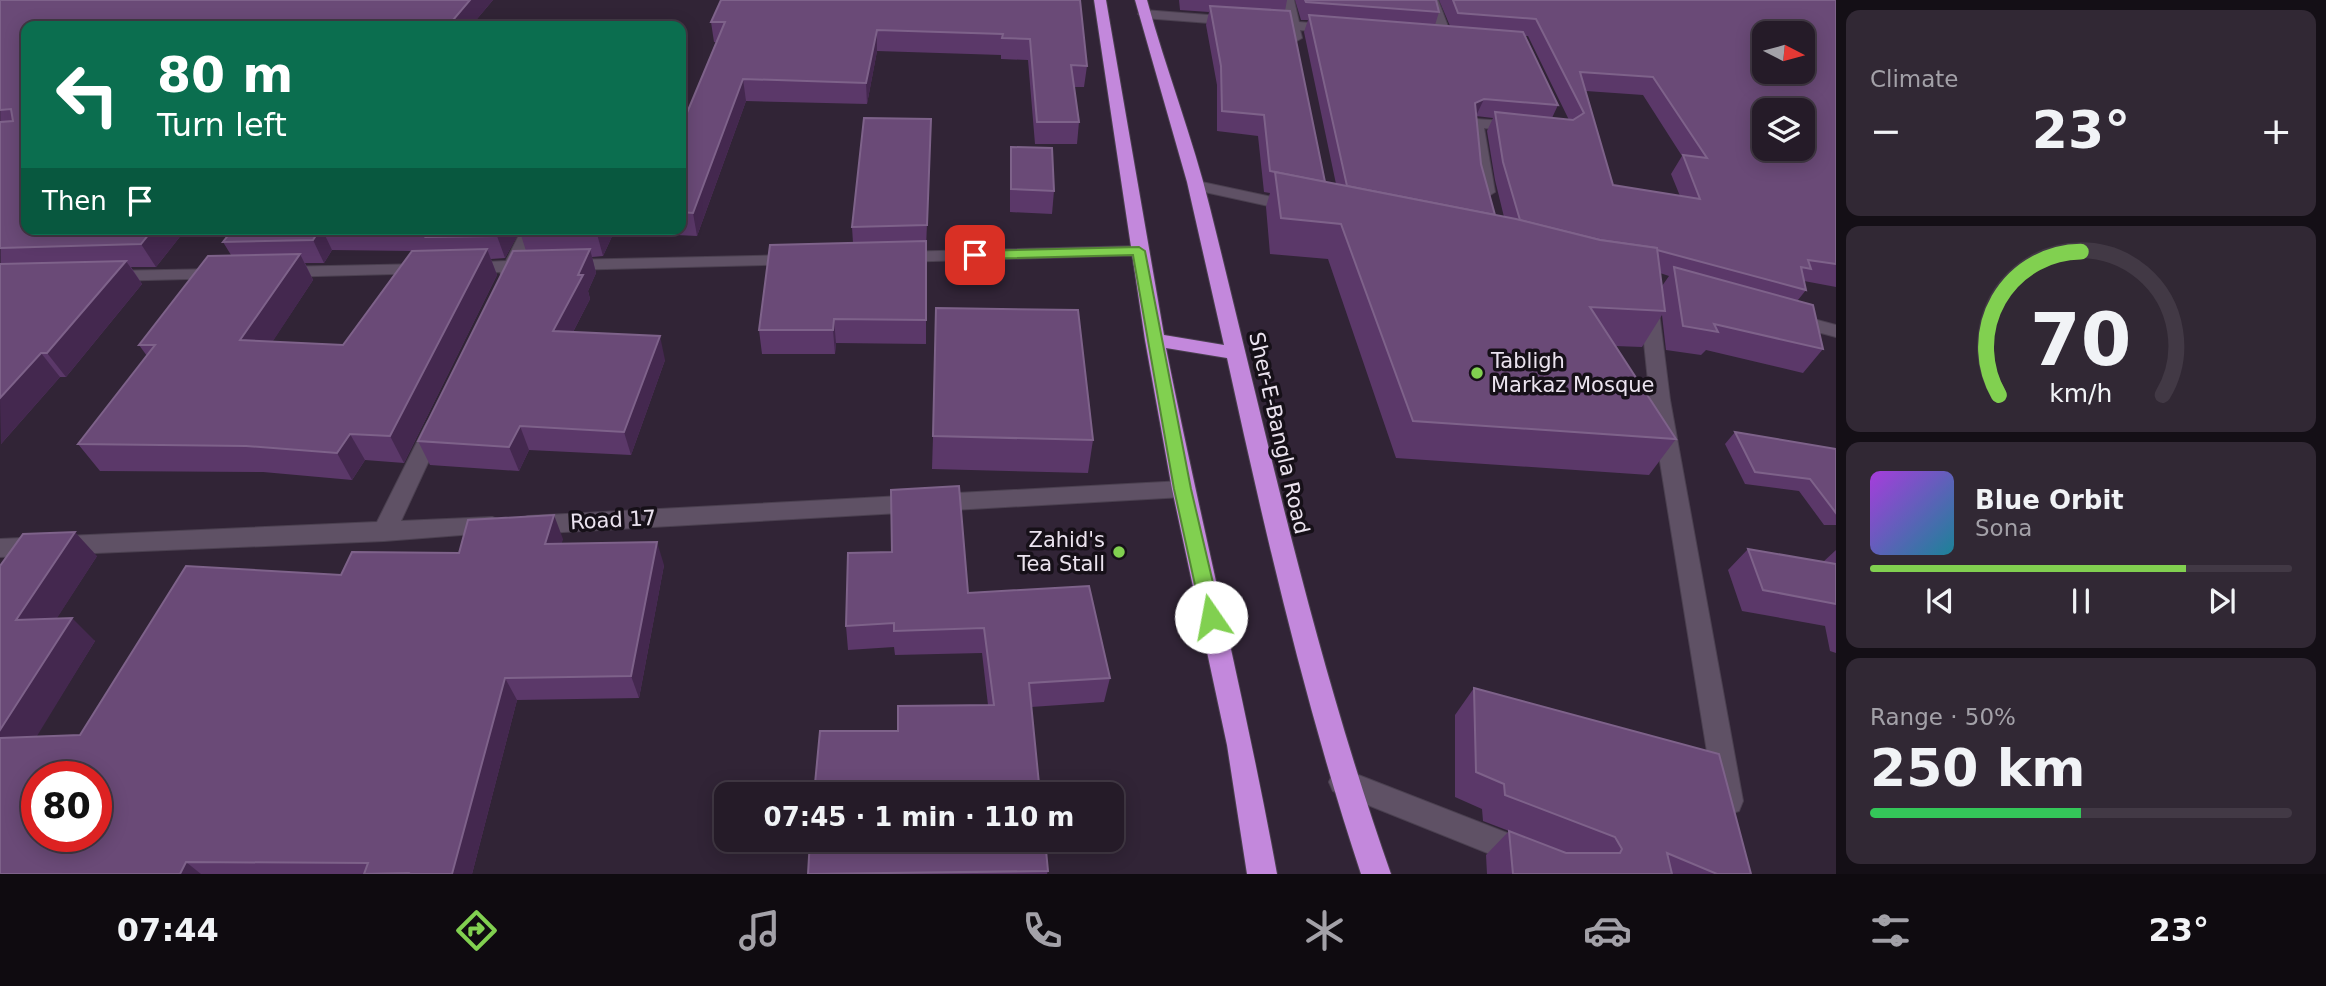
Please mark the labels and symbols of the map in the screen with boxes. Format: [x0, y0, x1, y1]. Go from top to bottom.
north arrow [1752, 21, 1815, 84]
pin [945, 225, 1005, 285]
street label: Sher-E-Bangla Road [1244, 330, 1314, 536]
place label: Tabligh Markaz Mosque [1490, 349, 1654, 397]
marker: Tabligh Markaz Mosque [1469, 365, 1485, 381]
street label: Road 17 [569, 506, 657, 534]
place label: Zahid's Tea Stall [1016, 528, 1105, 576]
marker: Zahid's Tea Stall [1111, 544, 1127, 560]
position arrow [1174, 580, 1248, 654]
speed limit sign: 80 [21, 761, 112, 852]

